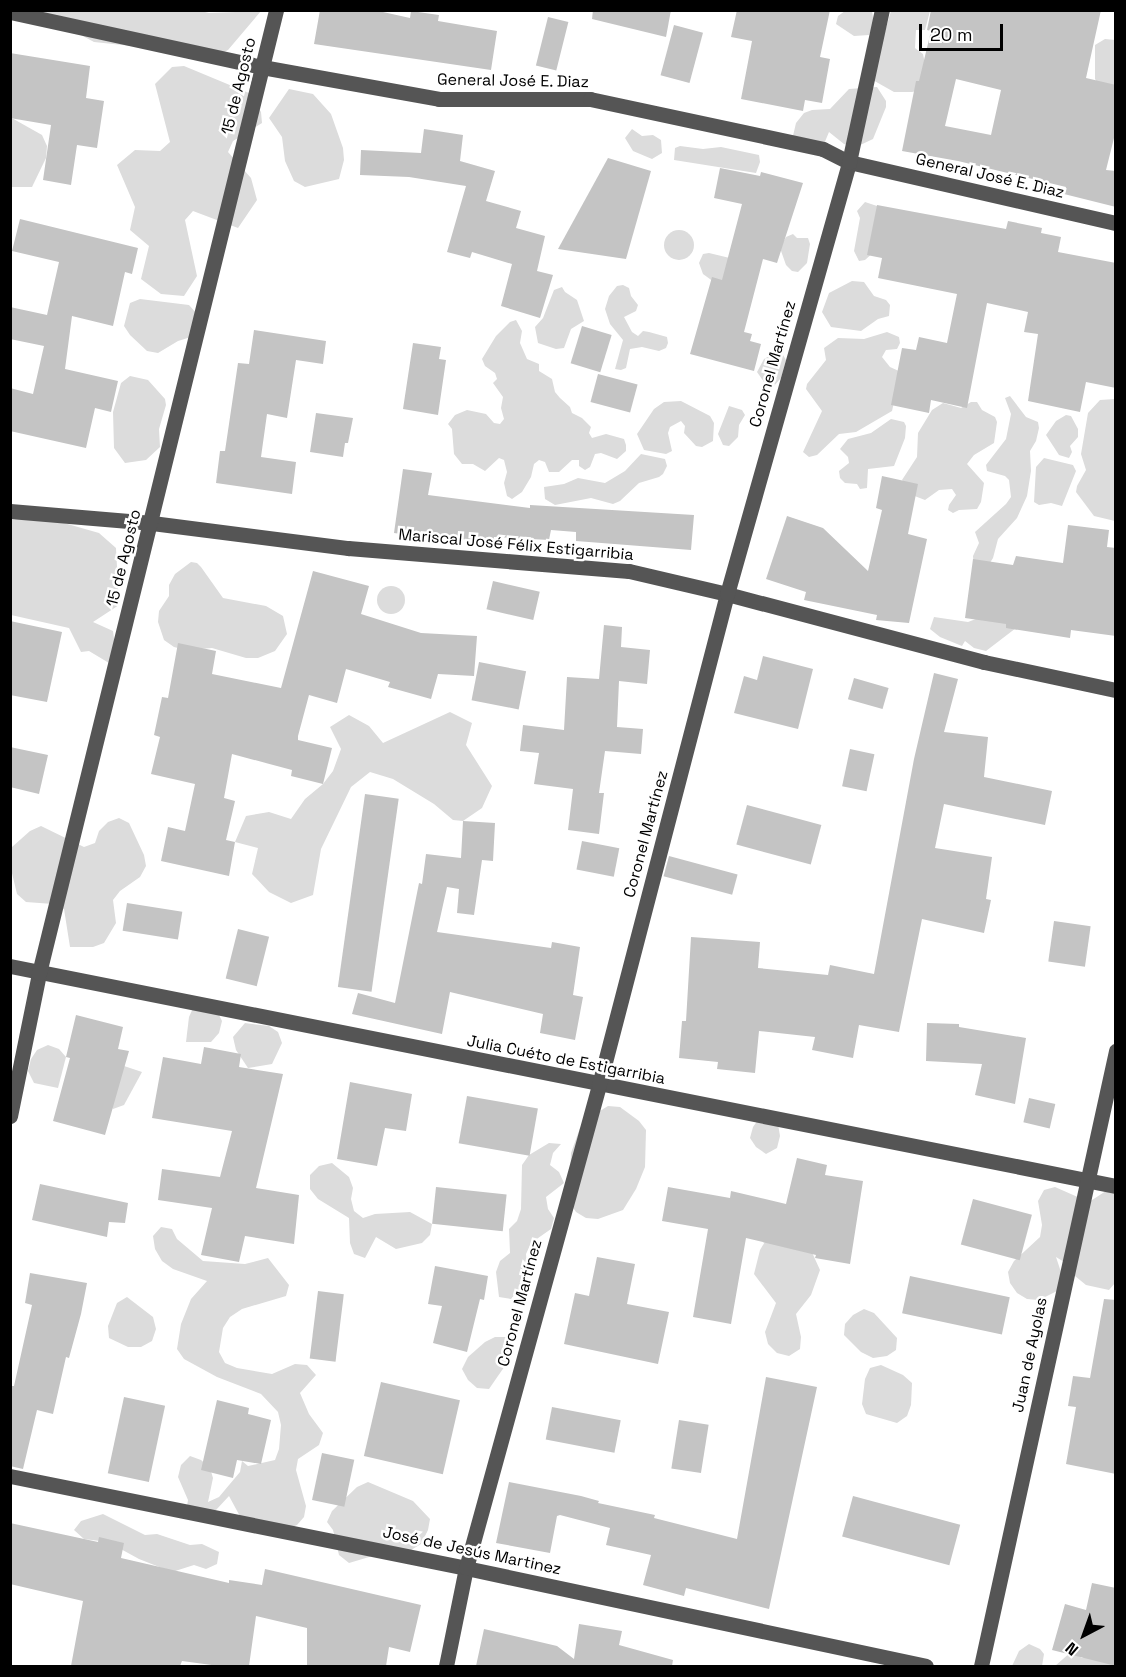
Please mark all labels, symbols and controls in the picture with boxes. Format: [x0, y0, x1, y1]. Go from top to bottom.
scale bar [922, 12, 1006, 50]
text: 20 m [930, 23, 973, 46]
street label: 15 de Agosto [218, 35, 260, 137]
street label: General José E. Diaz [437, 70, 589, 92]
street label: General José E. Diaz [914, 149, 1066, 203]
street label: Coronel Martínez [746, 298, 800, 430]
street label: 15 de Agosto [103, 507, 145, 609]
street label: Mariscal José Félix Estigarribia [398, 525, 634, 565]
street label: Coronel Martínez [620, 768, 672, 900]
street label: Julia Cuéto de Estigarribia [465, 1031, 667, 1089]
street label: Coronel Martínez [494, 1237, 546, 1369]
street label: Juan de Ayolas [1008, 1296, 1052, 1414]
street label: José de Jesús Martinez [381, 1523, 563, 1579]
north arrow [1054, 1605, 1114, 1665]
text: N [1061, 1638, 1083, 1660]

